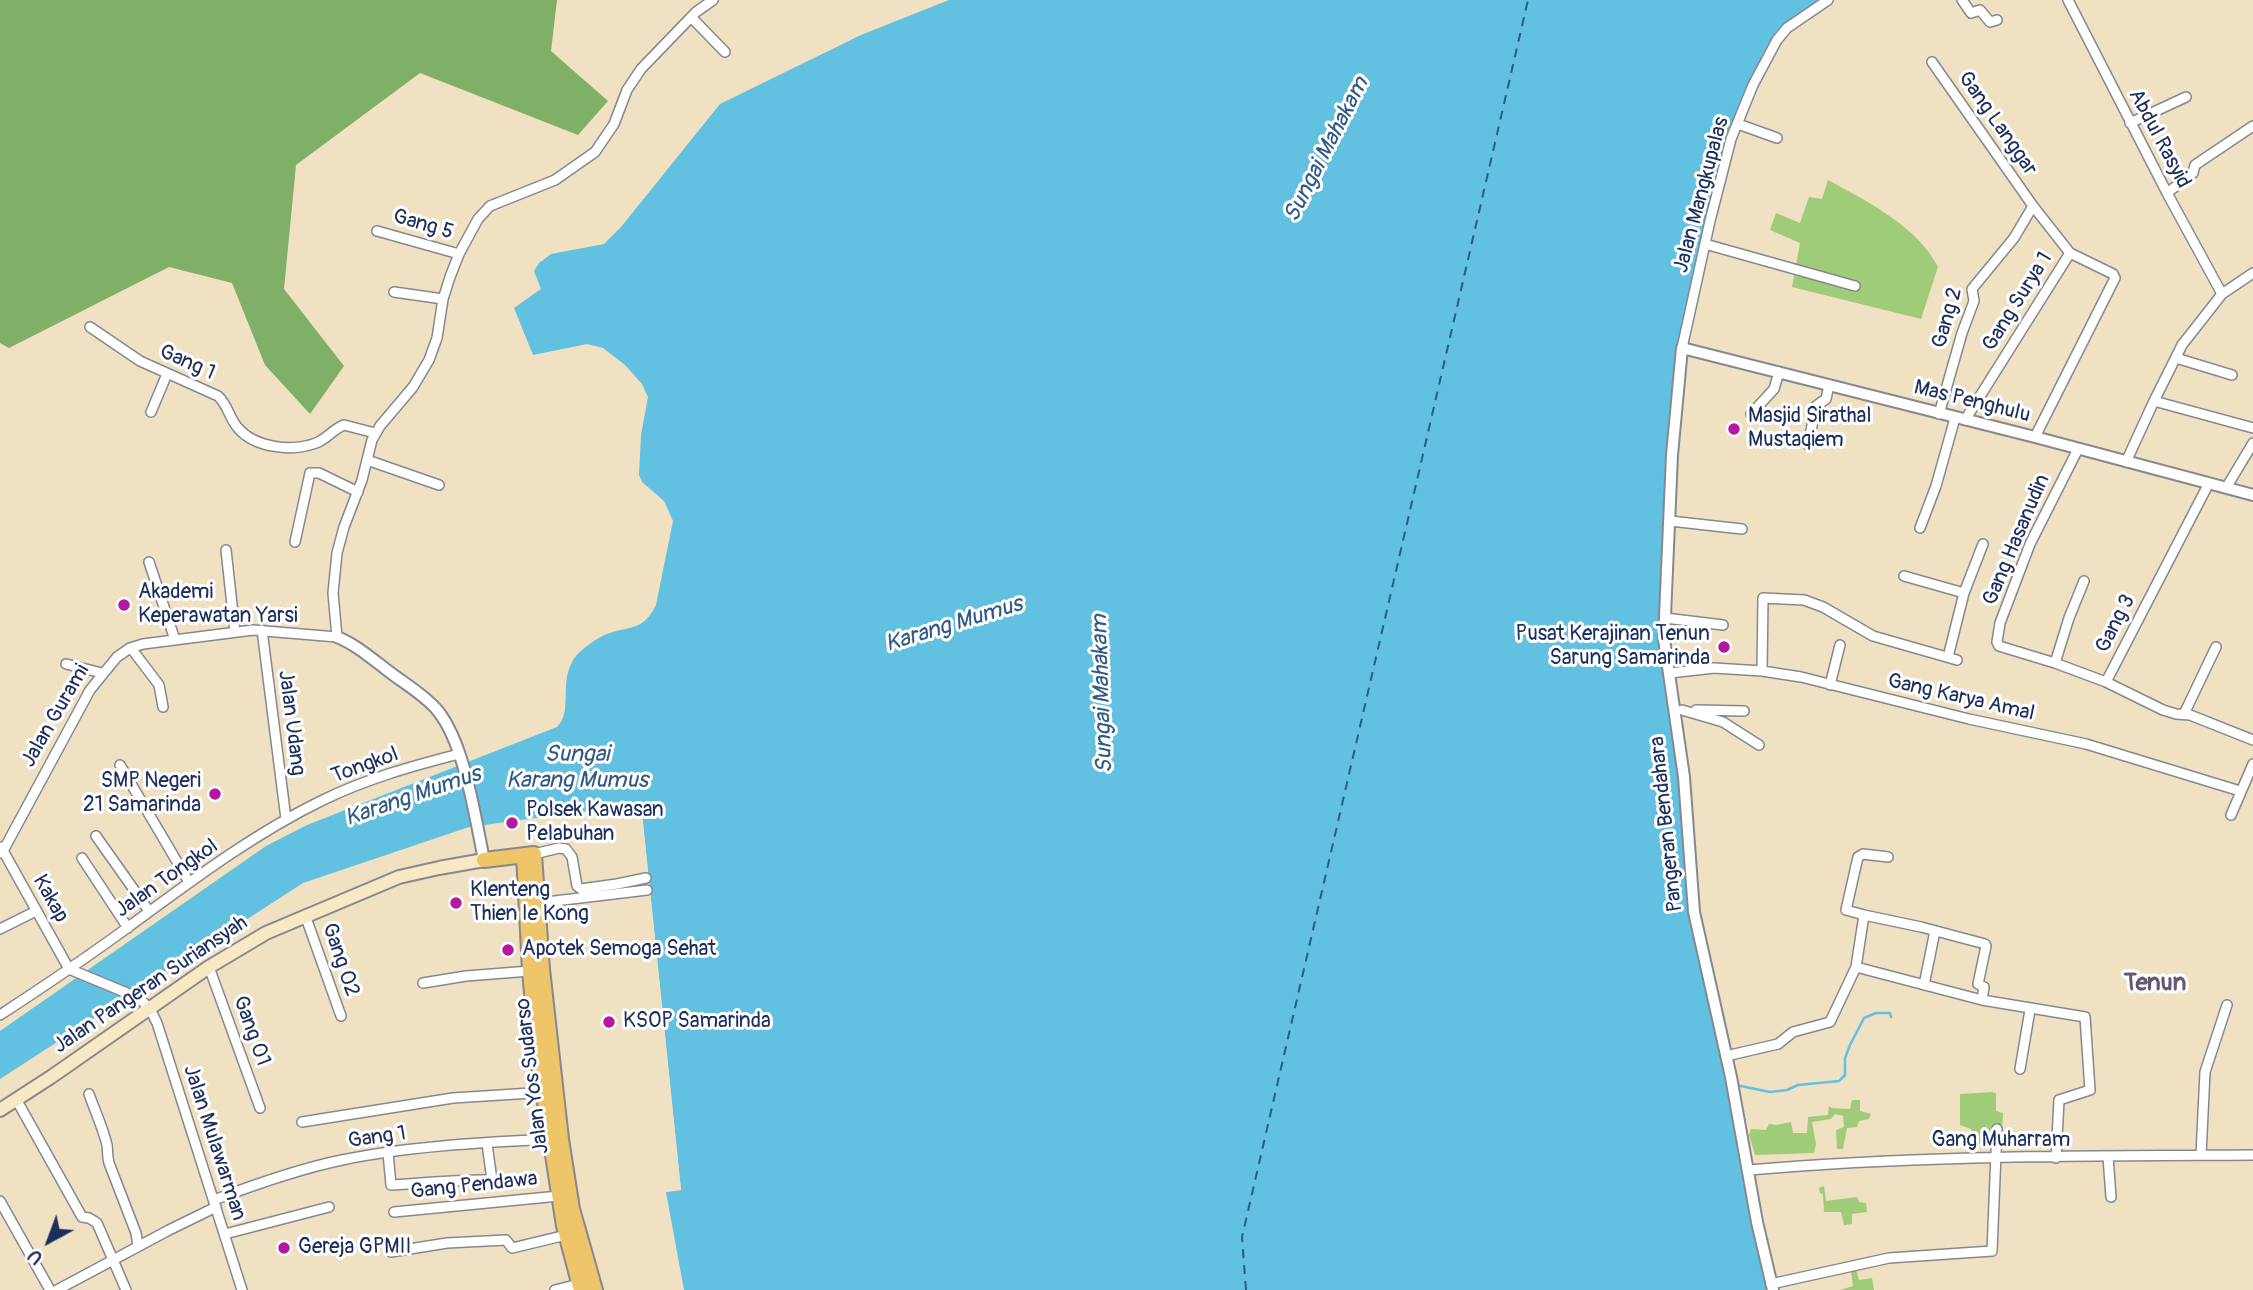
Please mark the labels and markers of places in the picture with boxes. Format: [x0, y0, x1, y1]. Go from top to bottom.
place label: Masjid Sirathal Mustaqiem [1748, 404, 1871, 454]
marker: Masjid Sirathal Mustaqiem [1726, 421, 1742, 437]
place label: Akademi Keperawatan Yarsi [138, 580, 298, 630]
marker: Akademi Keperawatan Yarsi [116, 597, 132, 613]
place label: Pusat Kerajinan Tenun Sarung Samarinda [1516, 622, 1710, 672]
marker: Pusat Kerajinan Tenun Sarung Samarinda [1716, 639, 1732, 655]
place label: SMP Negeri 21 Samarinda [83, 769, 201, 819]
marker: SMP Negeri 21 Samarinda [207, 786, 223, 802]
place label: Polsek Kawasan Pelabuhan [526, 798, 664, 848]
marker: Polsek Kawasan Pelabuhan [504, 815, 520, 831]
place label: Klenteng Thien Ie Kong [470, 878, 589, 928]
marker: Klenteng Thien Ie Kong [448, 895, 464, 911]
place label: Apotek Semoga Sehat [522, 937, 716, 963]
marker: Apotek Semoga Sehat [500, 942, 516, 958]
place label: KSOP Samarinda [623, 1009, 771, 1035]
marker: KSOP Samarinda [601, 1014, 617, 1030]
place label: Gereja GPMII [298, 1235, 411, 1261]
marker: Gereja GPMII [276, 1240, 292, 1256]

